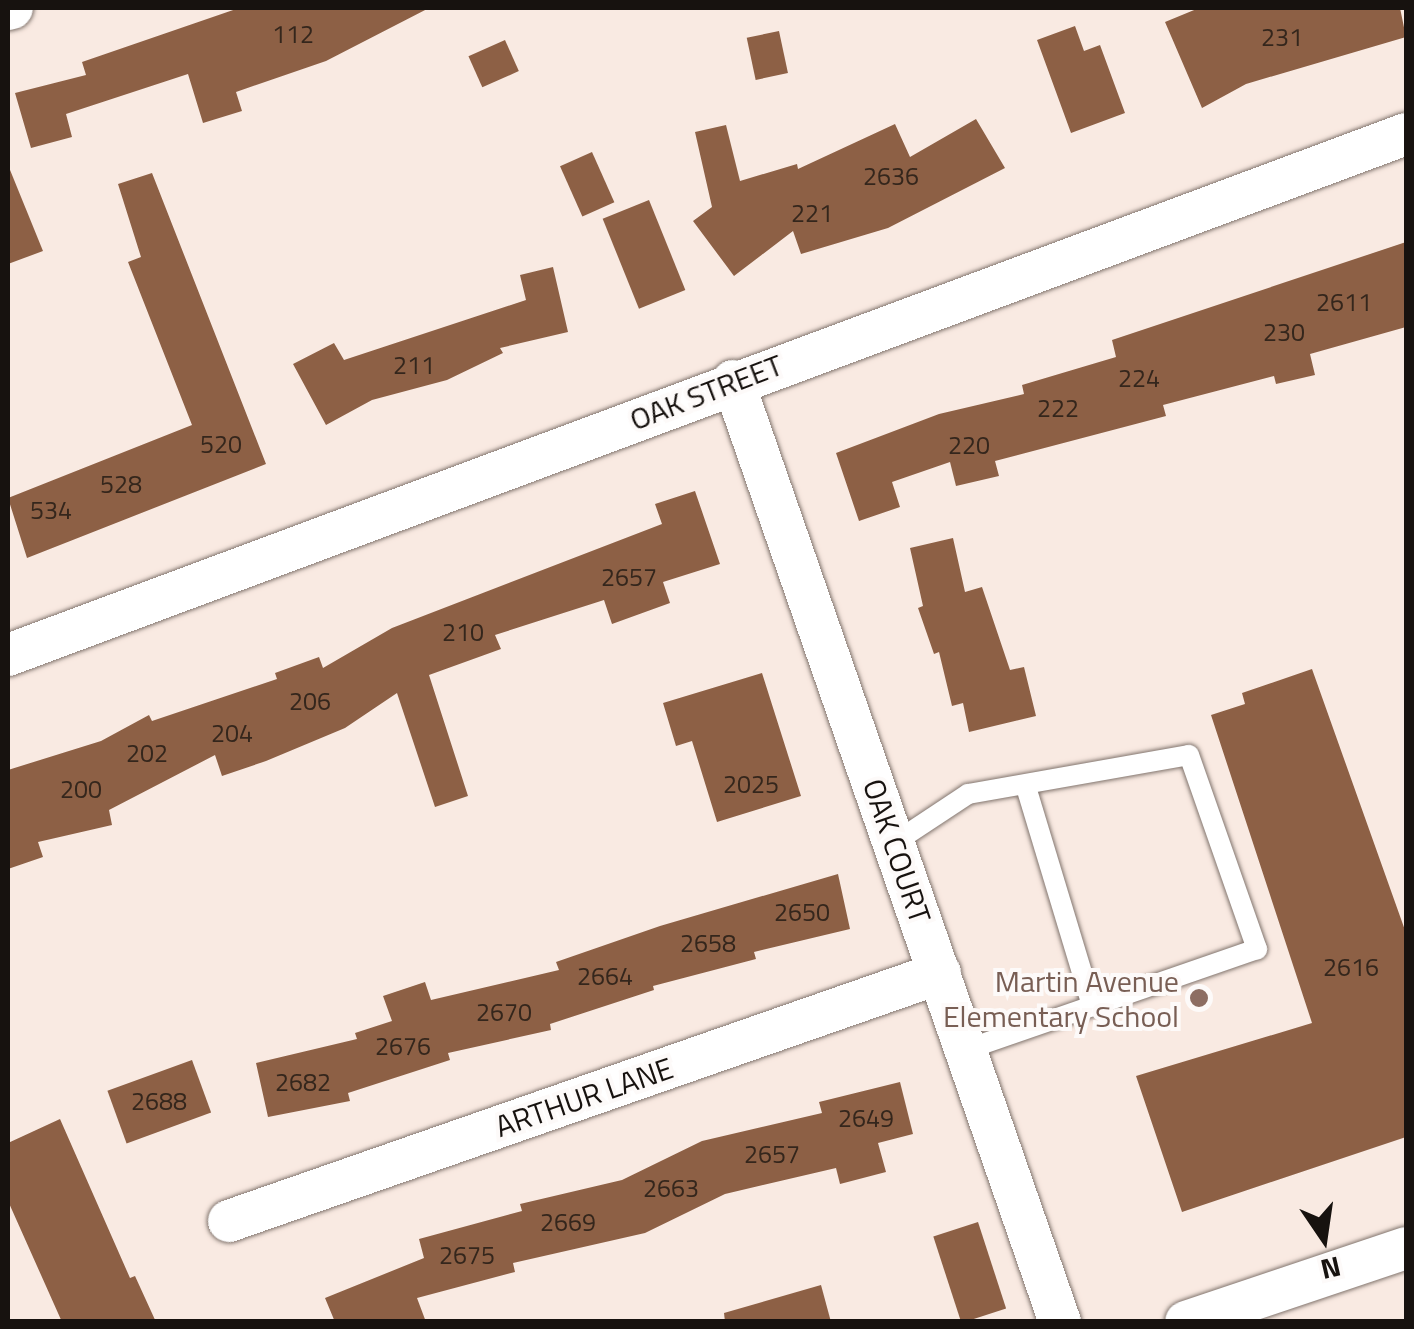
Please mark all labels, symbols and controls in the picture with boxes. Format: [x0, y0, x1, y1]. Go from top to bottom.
house number: 112 [272, 19, 314, 49]
house number: 231 [1261, 22, 1303, 52]
house number: 2636 [863, 161, 919, 191]
house number: 221 [791, 198, 833, 228]
house number: 2611 [1316, 287, 1372, 317]
house number: 230 [1263, 317, 1305, 347]
street label: OAK STREET [625, 346, 787, 438]
house number: 211 [393, 350, 435, 380]
house number: 224 [1118, 363, 1160, 393]
house number: 222 [1037, 393, 1079, 423]
house number: 520 [200, 429, 242, 459]
house number: 220 [948, 430, 990, 460]
house number: 528 [100, 469, 142, 499]
house number: 534 [30, 495, 72, 525]
house number: 2657 [601, 562, 657, 592]
house number: 210 [442, 617, 484, 647]
house number: 206 [289, 686, 331, 716]
house number: 204 [211, 718, 253, 748]
house number: 202 [126, 738, 168, 768]
house number: 2025 [723, 769, 779, 799]
house number: 200 [60, 774, 102, 804]
street label: OAK COURT [856, 774, 938, 928]
house number: 2650 [774, 897, 830, 927]
house number: 2658 [680, 928, 736, 958]
house number: 2616 [1323, 952, 1379, 982]
house number: 2664 [577, 961, 633, 991]
place label: Martin Avenue Elementary School [943, 963, 1179, 1034]
marker: Martin Avenue Elementary School [1188, 987, 1210, 1009]
house number: 2670 [476, 997, 532, 1027]
house number: 2676 [375, 1031, 431, 1061]
street label: ARTHUR LANE [490, 1050, 678, 1144]
house number: 2682 [275, 1067, 331, 1097]
house number: 2688 [131, 1086, 187, 1116]
house number: 2649 [838, 1103, 894, 1133]
house number: 2657 [744, 1139, 800, 1169]
house number: 2663 [643, 1173, 699, 1203]
north arrow [1274, 1189, 1374, 1289]
house number: 2669 [540, 1207, 596, 1237]
house number: 2675 [439, 1240, 495, 1270]
text: N [1317, 1246, 1345, 1292]

